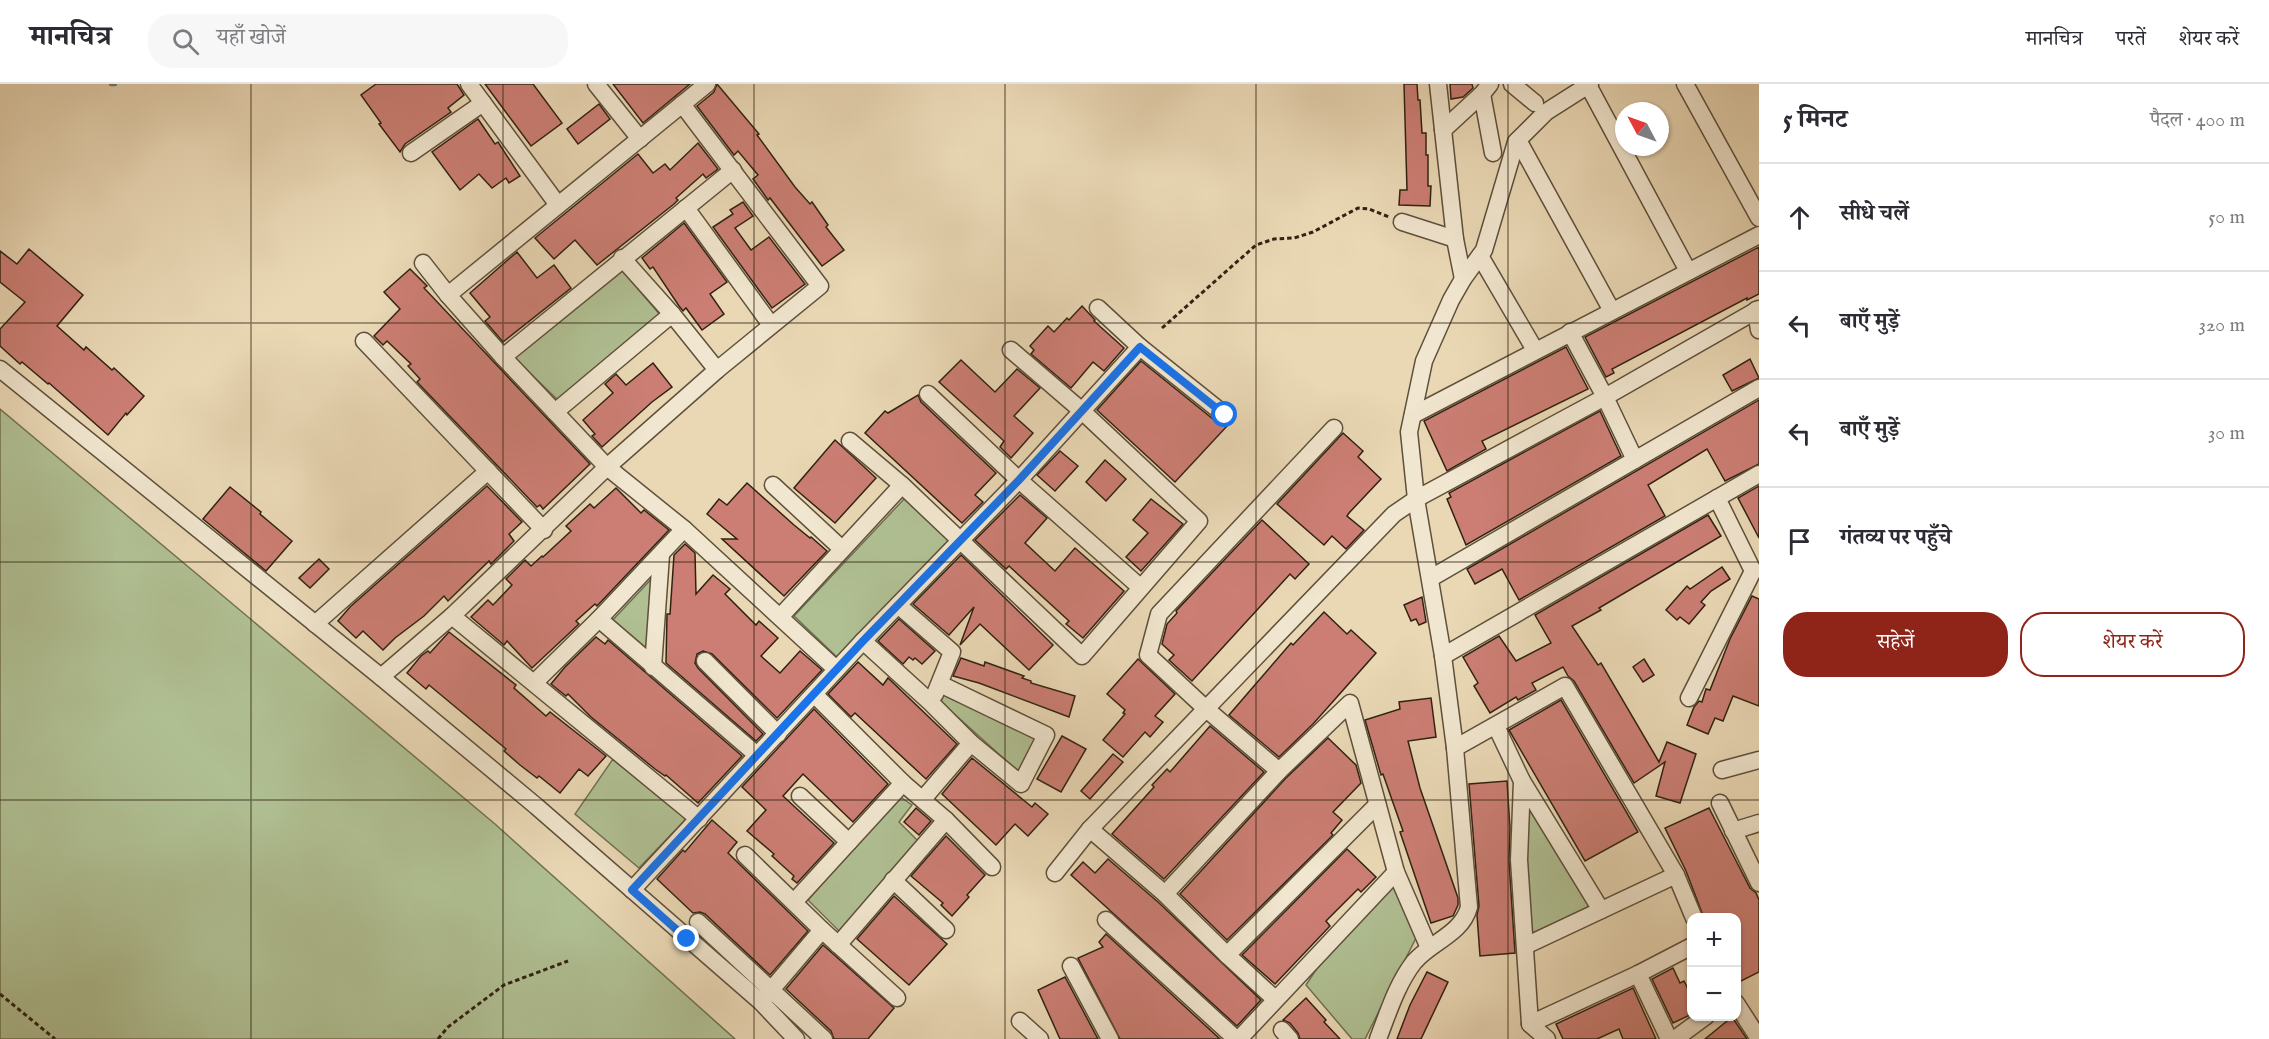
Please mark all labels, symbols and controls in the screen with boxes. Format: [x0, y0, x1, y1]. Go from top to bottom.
search box [148, 14, 568, 68]
text: मानचित्र [30, 20, 112, 55]
text: यहाँ खोजें [217, 24, 286, 52]
icon: search [169, 25, 202, 58]
text: मानचित्र [2026, 26, 2083, 53]
text: परतें [2116, 26, 2146, 53]
text: शेयर करें [2179, 26, 2239, 53]
north arrow [1615, 102, 1669, 156]
text: 5 मिनट [1783, 103, 1847, 136]
text: पैदल · 400 m [2150, 108, 2245, 133]
text: सीधे चलें [1840, 200, 1909, 228]
icon: ahead [1783, 201, 1816, 234]
text: 50 m [2208, 205, 2245, 230]
text: बाएँ मुड़ें [1840, 308, 1899, 336]
icon: left [1783, 309, 1816, 342]
text: 320 m [2199, 313, 2245, 338]
route start [1211, 401, 1237, 427]
text: बाएँ मुड़ें [1840, 416, 1899, 444]
icon: left [1783, 417, 1816, 450]
text: 30 m [2208, 421, 2245, 446]
text: गंतव्य पर पहुँचे [1840, 524, 1951, 552]
icon: arrive [1783, 525, 1816, 558]
button: सहेजें [1783, 612, 2008, 677]
button: शेयर करें [2020, 612, 2245, 677]
map controls [1687, 913, 1741, 1021]
button: + [1687, 913, 1741, 967]
route end [673, 925, 699, 951]
button: − [1687, 967, 1741, 1021]

